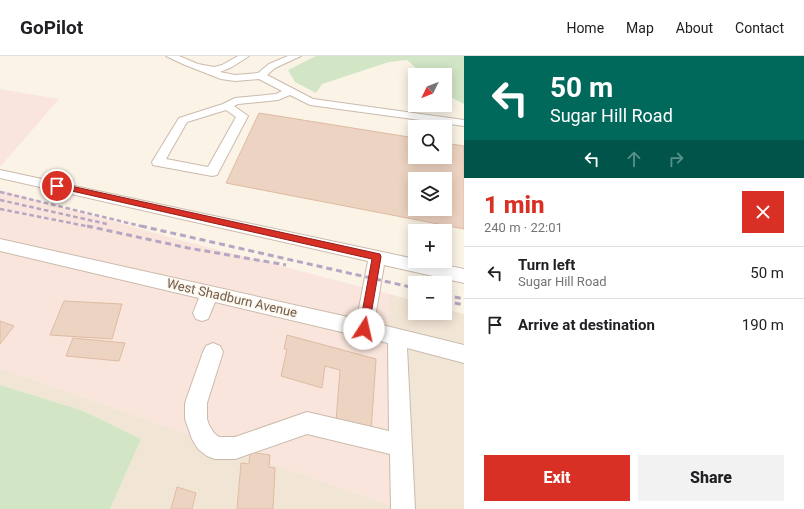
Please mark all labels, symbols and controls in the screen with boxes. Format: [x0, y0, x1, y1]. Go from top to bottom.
text: GoPilot [20, 16, 83, 39]
text: Home [566, 20, 604, 36]
text: Map [626, 20, 654, 36]
text: About [676, 20, 713, 36]
text: Contact [735, 20, 784, 36]
north arrow [408, 68, 452, 112]
map controls [408, 68, 452, 320]
text: 50 m [550, 71, 613, 104]
icon: left [484, 72, 536, 124]
text: Sugar Hill Road [550, 105, 673, 126]
button: search [408, 120, 452, 164]
icon: left [581, 148, 603, 170]
icon: ahead [623, 148, 645, 170]
icon: right [665, 148, 687, 170]
pin [40, 169, 74, 203]
button: layers [408, 172, 452, 216]
icon: arrive [46, 175, 68, 197]
text: 1 min [484, 191, 545, 219]
button: close [742, 191, 784, 233]
text: 240 m · 22:01 [484, 220, 563, 235]
button: + [408, 224, 452, 268]
text: Turn left [518, 256, 575, 274]
icon: left [484, 262, 506, 284]
text: 50 m [750, 264, 784, 282]
text: Sugar Hill Road [518, 274, 607, 289]
street label: West Shadburn Avenue [165, 276, 299, 320]
button: − [408, 276, 452, 320]
position arrow [343, 308, 385, 350]
icon: arrive [484, 314, 506, 336]
text: Arrive at destination [518, 316, 655, 334]
text: 190 m [742, 316, 784, 334]
button: Exit [484, 455, 630, 501]
button: Share [638, 455, 784, 501]

